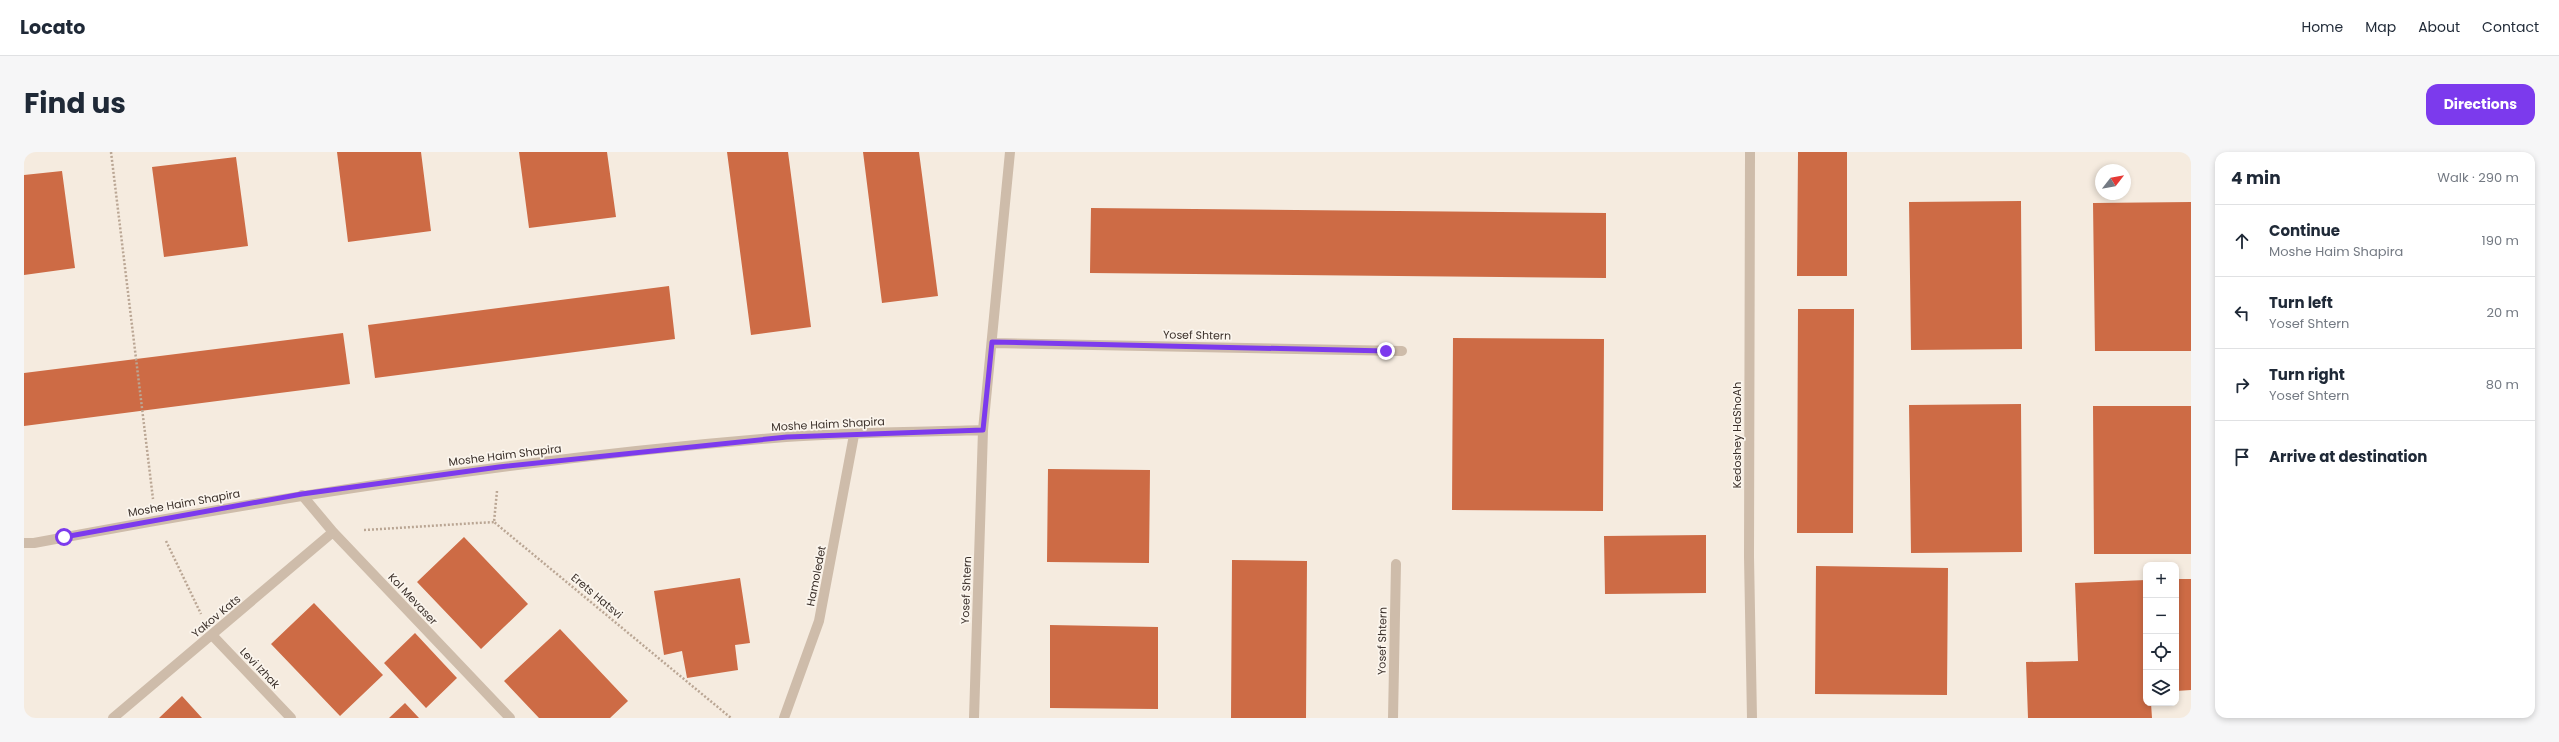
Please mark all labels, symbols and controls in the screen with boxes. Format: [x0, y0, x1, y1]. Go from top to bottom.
text: Locato [20, 14, 85, 41]
text: Home [2301, 17, 2343, 37]
text: Map [2365, 17, 2396, 37]
text: About [2418, 17, 2460, 37]
text: Contact [2482, 17, 2539, 37]
text: Find us [24, 84, 126, 123]
button: Directions [2426, 84, 2535, 125]
north arrow [2095, 164, 2131, 200]
text: 4 min [2231, 166, 2281, 190]
text: Walk · 290 m [2437, 168, 2519, 187]
text: Continue [2269, 220, 2340, 241]
icon: ahead [2231, 230, 2253, 252]
text: 190 m [2482, 231, 2519, 250]
text: Moshe Haim Shapira [2269, 242, 2403, 261]
text: Turn left [2269, 292, 2333, 313]
icon: left [2231, 302, 2253, 324]
text: 20 m [2486, 303, 2519, 322]
text: Yosef Shtern [2269, 314, 2349, 333]
street label: Yosef Shtern [1163, 326, 1231, 344]
route end [1377, 342, 1395, 360]
text: Turn right [2269, 364, 2345, 385]
icon: right [2231, 374, 2253, 396]
text: 80 m [2486, 375, 2519, 394]
street label: Kedoshey HaShoAh [1729, 382, 1745, 488]
text: Yosef Shtern [2269, 386, 2349, 405]
street label: Moshe Haim Shapira [771, 413, 885, 435]
street label: Moshe Haim Shapira [448, 440, 562, 470]
icon: arrive [2231, 446, 2253, 468]
text: Arrive at destination [2269, 446, 2427, 467]
street label: Moshe Haim Shapira [127, 485, 241, 521]
route start [55, 528, 73, 546]
street label: Hamoledet [802, 544, 830, 608]
street label: Yosef Shtern [957, 556, 975, 624]
map controls [2143, 562, 2179, 706]
button: + [2143, 562, 2179, 598]
street label: Kol Mevaser [385, 569, 441, 629]
street label: Erets Hatsvi [568, 570, 626, 623]
street label: Yakov Kats [188, 591, 244, 641]
button: − [2143, 598, 2179, 634]
street label: Yosef Shtern [1373, 607, 1391, 675]
button: locate [2143, 634, 2179, 670]
street label: Levi Izhak [236, 644, 284, 692]
button: layers [2143, 670, 2179, 706]

